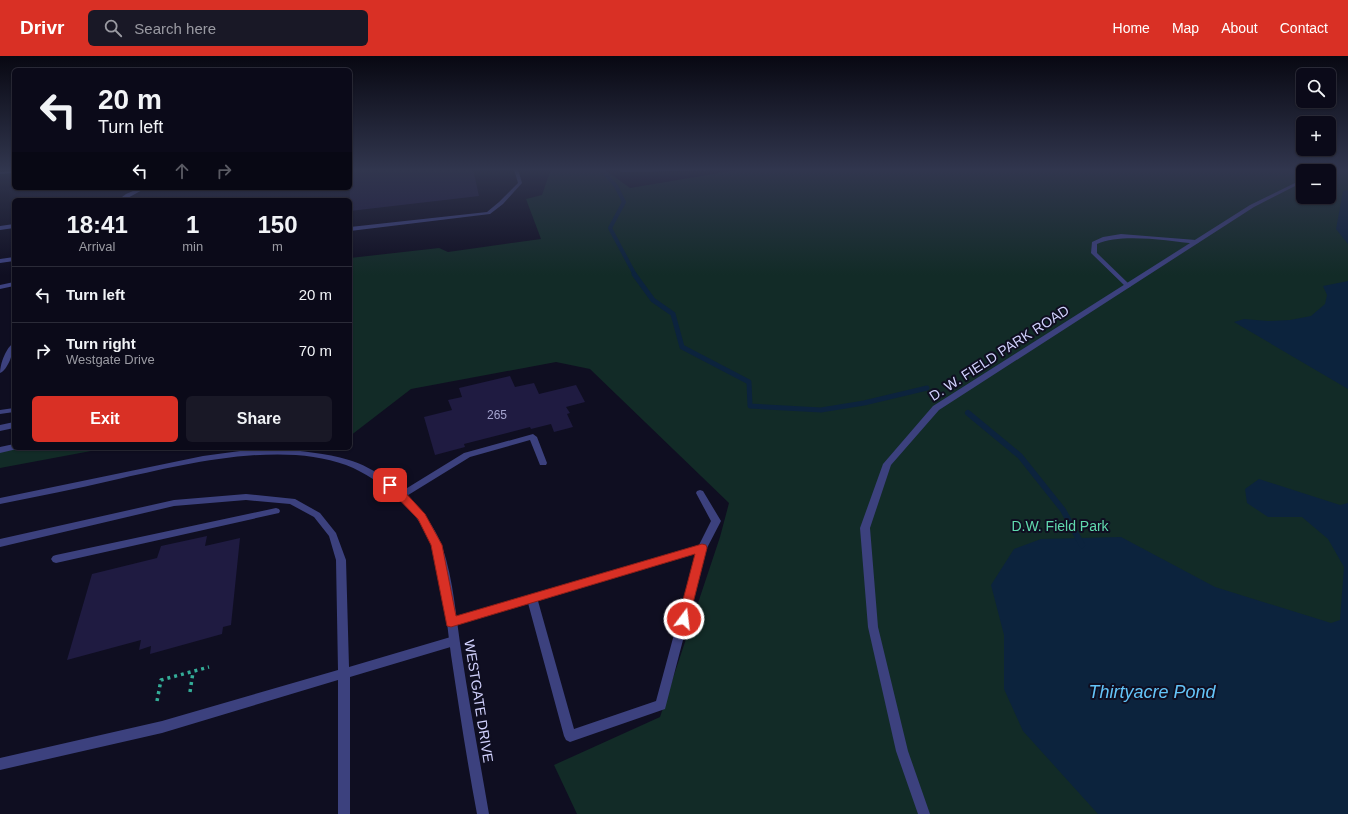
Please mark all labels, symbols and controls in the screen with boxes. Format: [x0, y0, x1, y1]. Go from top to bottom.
search box [88, 10, 368, 46]
text: Drivr [20, 17, 64, 38]
icon: search [102, 17, 124, 39]
text: Search here [134, 20, 216, 37]
text: Home [1113, 20, 1150, 36]
text: Map [1172, 20, 1199, 36]
text: About [1221, 20, 1258, 36]
text: Contact [1280, 20, 1328, 36]
map controls [1296, 68, 1336, 204]
button: search [1296, 68, 1336, 108]
icon: left [32, 84, 84, 136]
text: 20 m [98, 84, 162, 115]
button: + [1296, 116, 1336, 156]
text: Turn left [98, 117, 163, 137]
icon: left [129, 160, 151, 182]
icon: ahead [171, 160, 193, 182]
icon: right [213, 160, 235, 182]
button: − [1296, 164, 1336, 204]
text: 18:41 [66, 211, 128, 238]
text: 1 [186, 211, 199, 238]
text: 150 [258, 211, 298, 238]
text: Arrival [79, 239, 116, 254]
text: min [182, 239, 203, 254]
text: m [272, 239, 283, 254]
icon: left [32, 284, 54, 306]
text: Turn left [66, 286, 125, 303]
text: 20 m [299, 286, 332, 303]
street label: D. W. FIELD PARK ROAD [926, 302, 1072, 404]
text: Turn right [66, 335, 136, 352]
icon: right [32, 340, 54, 362]
text: 70 m [299, 342, 332, 359]
text: Westgate Drive [66, 352, 155, 367]
button: Exit [32, 396, 178, 442]
button: Share [186, 396, 332, 442]
house number: 265 [487, 408, 507, 422]
pin [373, 468, 407, 502]
icon: arrive [379, 474, 401, 496]
park label: D.W. Field Park [1011, 518, 1110, 534]
position arrow [663, 598, 705, 640]
street label: WESTGATE DRIVE [461, 638, 497, 764]
water label: Thirtyacre Pond [1088, 682, 1217, 702]

